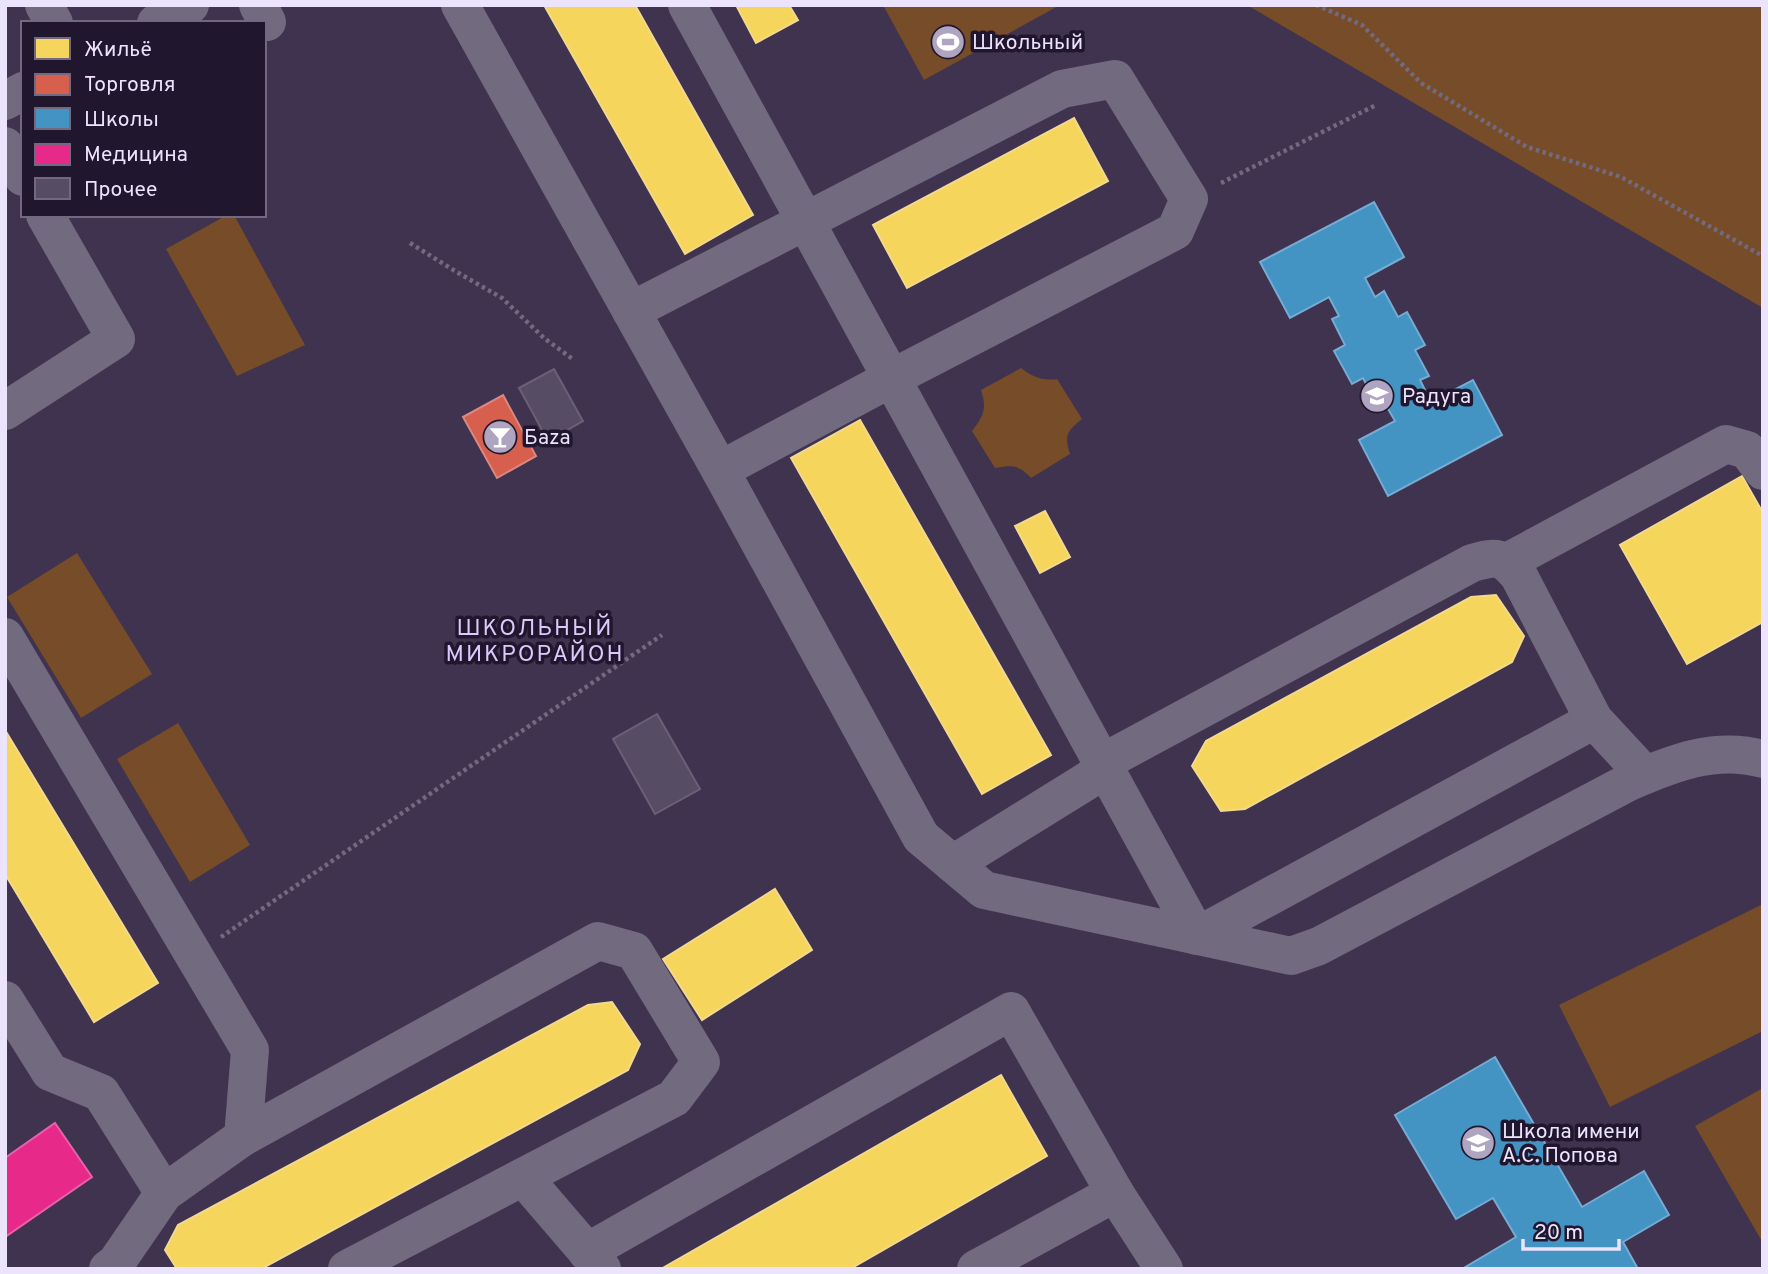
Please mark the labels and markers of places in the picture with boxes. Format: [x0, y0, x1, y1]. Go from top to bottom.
sports icon: Школьный [929, 23, 967, 61]
place label: Школьный [972, 30, 1083, 57]
school or university icon: Радуга [1358, 377, 1396, 415]
place label: Радуга [1402, 384, 1471, 411]
bar icon: Баza [481, 418, 519, 456]
place label: Баza [524, 425, 571, 452]
place label: Школа имени А.С. Попова [1502, 1119, 1640, 1170]
school or university icon: Школа имени А.С. Попова [1459, 1124, 1497, 1162]

